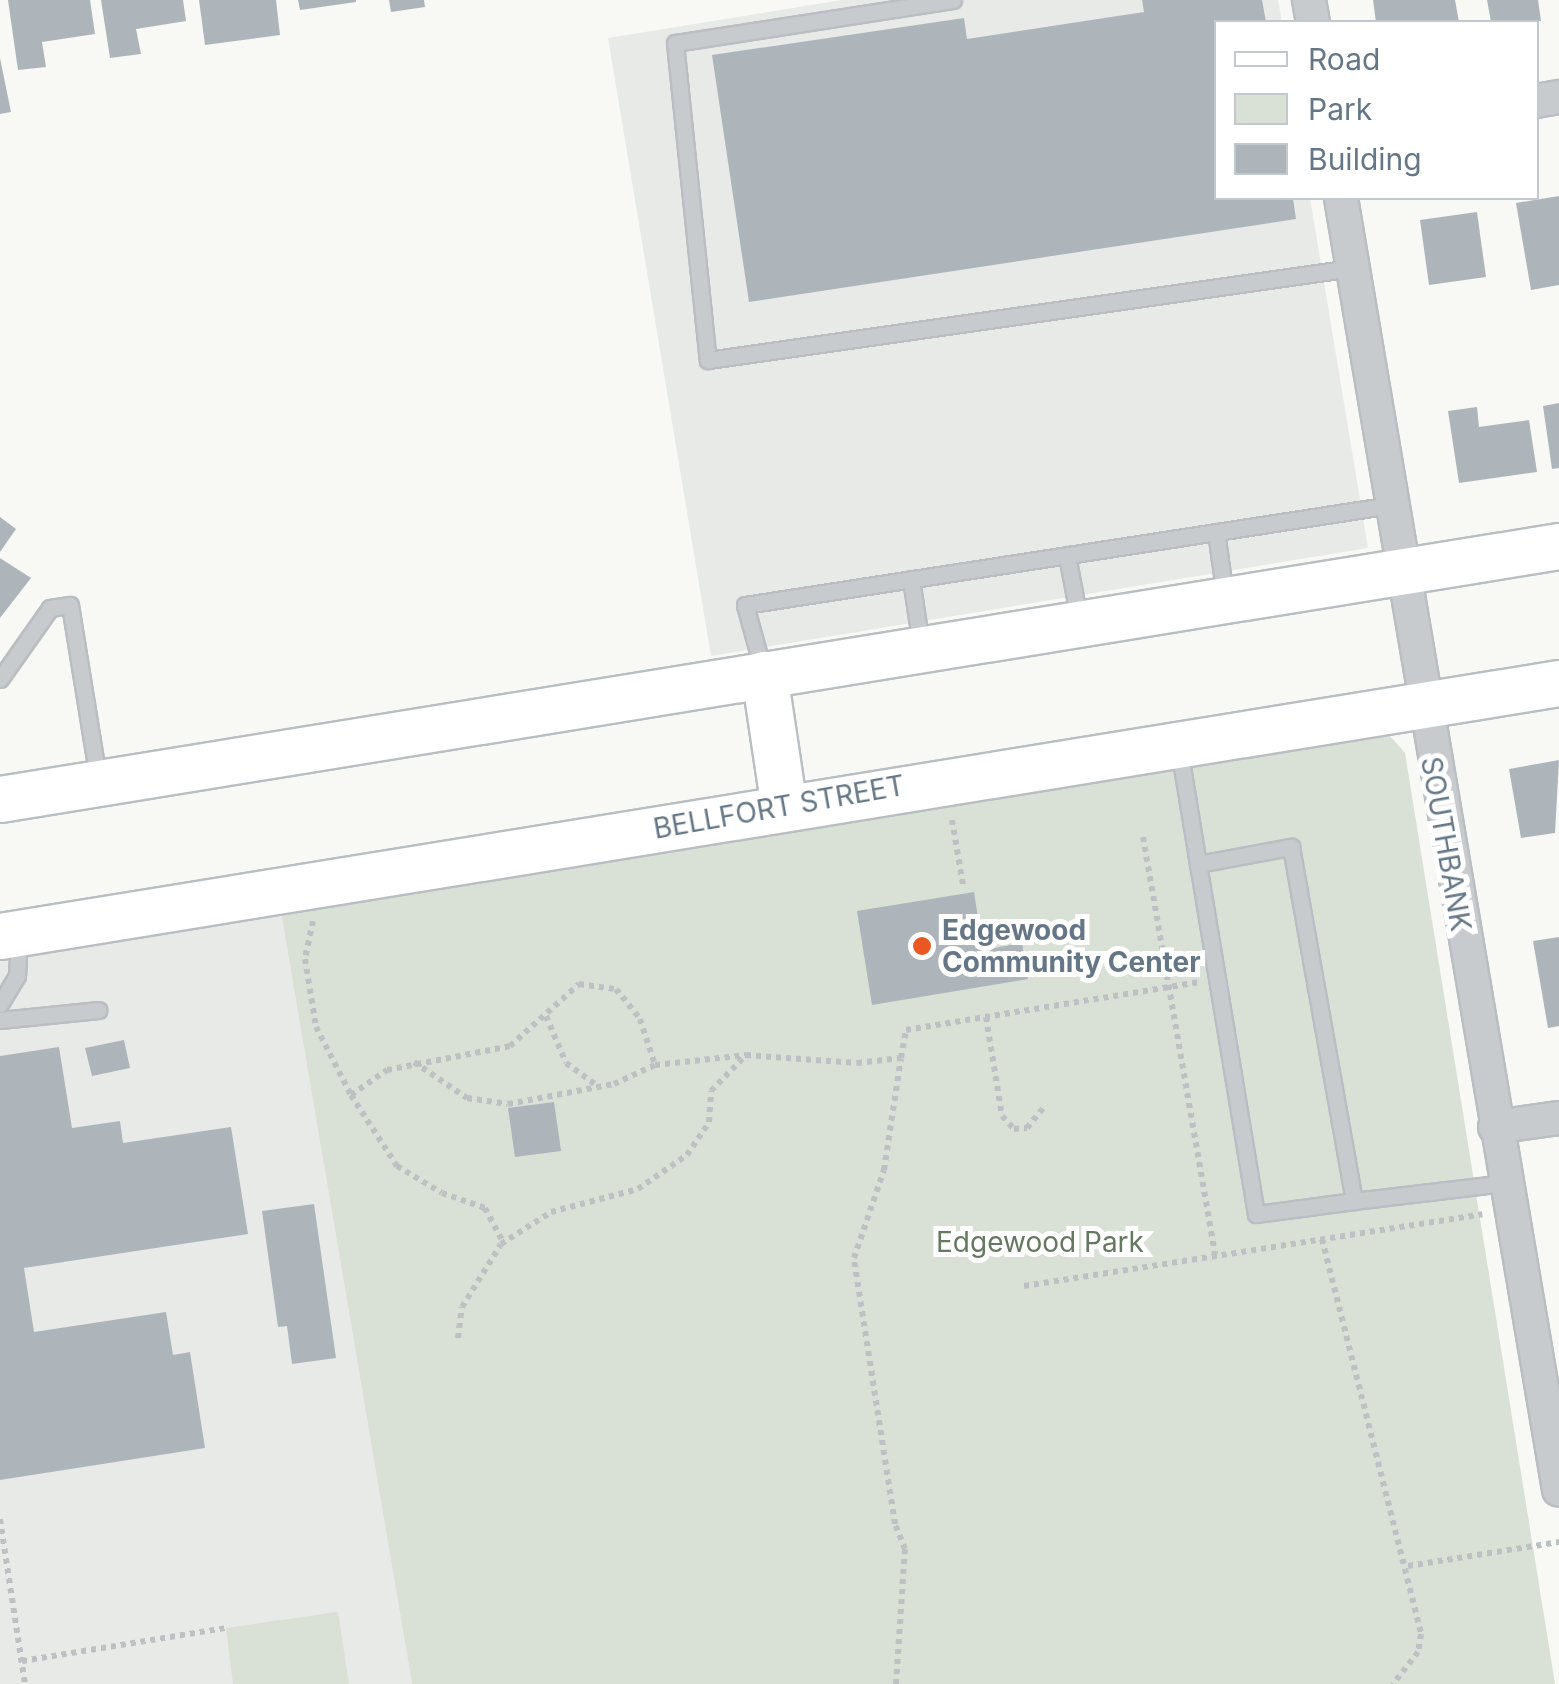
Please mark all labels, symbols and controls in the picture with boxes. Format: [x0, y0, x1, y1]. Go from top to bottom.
legend [1214, 20, 1539, 200]
text: Road [1308, 41, 1380, 77]
text: Park [1308, 91, 1372, 127]
text: Building [1308, 141, 1422, 177]
street label: SOUTHBANK [1414, 754, 1478, 934]
street label: BELLFORT STREET [651, 768, 907, 846]
place label: Edgewood Community Center [942, 913, 1201, 979]
marker: Edgewood Community Center [911, 935, 933, 957]
park label: Edgewood Park [936, 1225, 1144, 1259]

